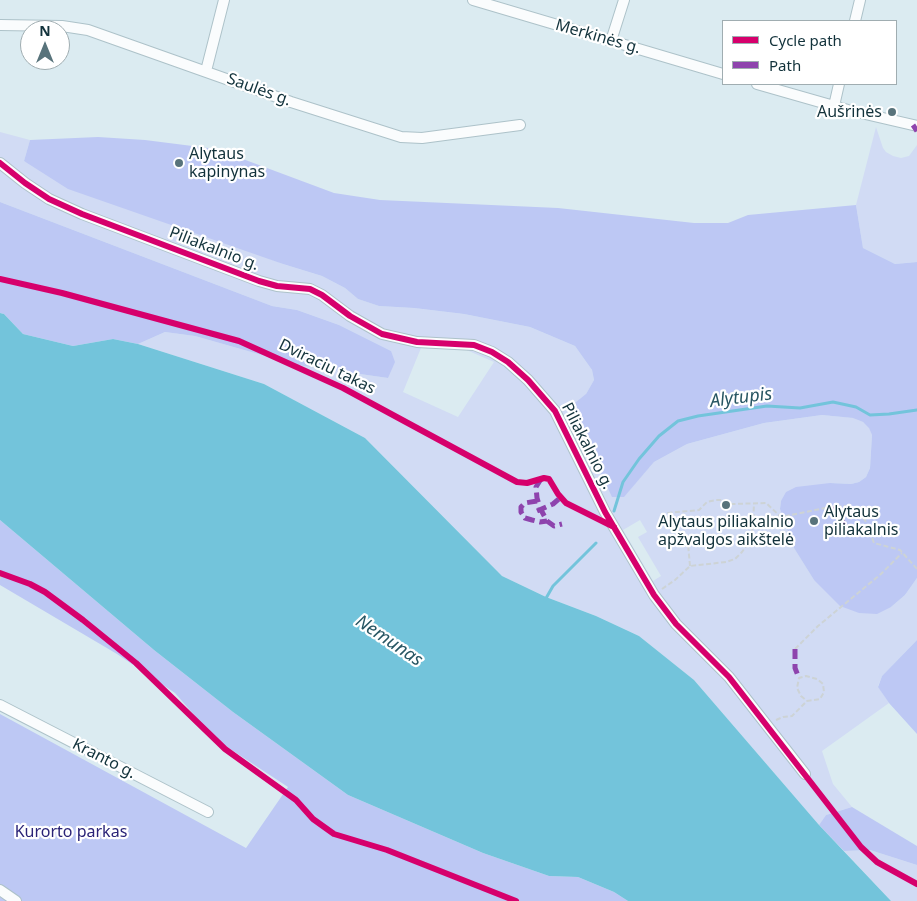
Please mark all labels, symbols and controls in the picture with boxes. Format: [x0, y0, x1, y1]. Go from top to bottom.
street label: Merkinės g. [553, 16, 643, 58]
north arrow [20, 20, 70, 70]
legend [722, 20, 897, 85]
text: N [39, 21, 51, 40]
text: Cycle path [769, 30, 842, 50]
text: Path [769, 55, 801, 75]
street label: Saulės g. [224, 70, 294, 110]
place label: Aušrinės [817, 102, 882, 122]
marker: Aušrinės [886, 106, 898, 118]
place label: Alytaus kapinynas [189, 144, 265, 182]
marker: Alytaus kapinynas [173, 157, 185, 169]
street label: Piliakalnio g. [166, 223, 262, 275]
street label: Dviraciu takas [276, 335, 378, 399]
water label: Alytupis [709, 383, 773, 413]
street label: Piliakalnio g. [557, 399, 617, 493]
marker: Alytaus piliakalnio apžvalgos aikštelė [720, 499, 732, 511]
place label: Alytaus piliakalnis [824, 502, 899, 540]
place label: Alytaus piliakalnio apžvalgos aikštelė [658, 512, 794, 550]
marker: Alytaus piliakalnis [808, 515, 820, 527]
water label: Nemunas [351, 611, 427, 671]
street label: Kranto g. [69, 735, 139, 783]
park label: Kurorto parkas [15, 822, 127, 842]

